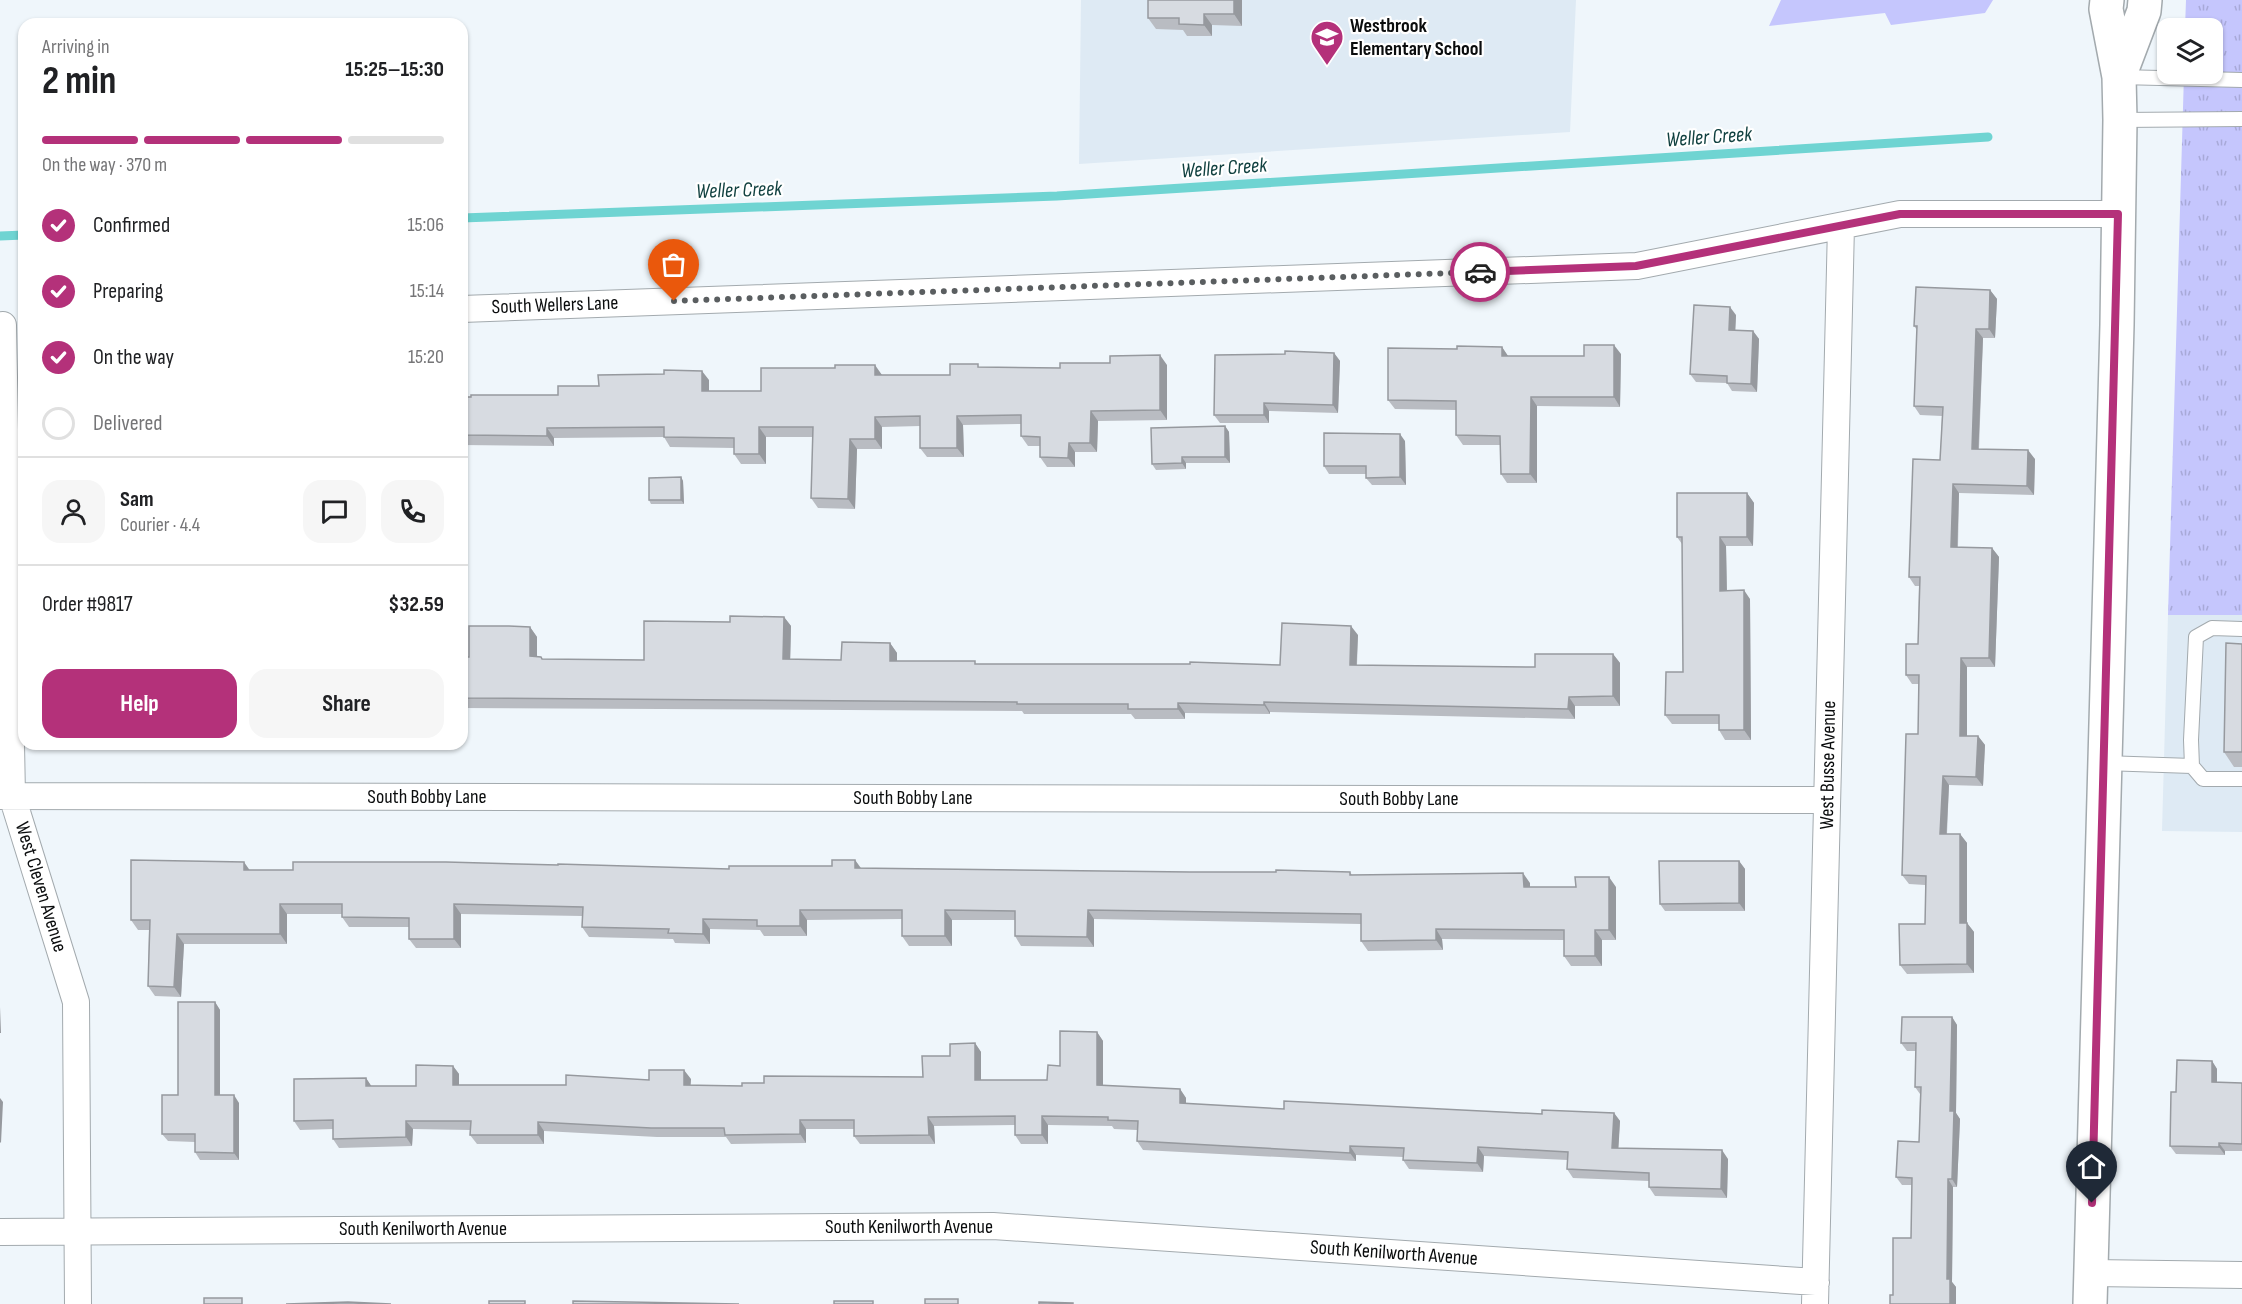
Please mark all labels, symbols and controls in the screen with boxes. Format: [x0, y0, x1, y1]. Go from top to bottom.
place label: Westbrook Elementary School [1350, 14, 1483, 61]
map controls [2157, 18, 2223, 84]
button: layers [2157, 18, 2223, 84]
school or university icon: Westbrook Elementary School [1309, 19, 1345, 66]
text: Arriving in [42, 35, 110, 59]
text: 15:25–15:30 [345, 56, 444, 83]
text: 2 min [42, 58, 116, 105]
water label: Weller Creek [1665, 121, 1754, 152]
water label: Weller Creek [1180, 152, 1269, 183]
text: On the way · 370 m [42, 153, 167, 177]
water label: Weller Creek [696, 176, 784, 204]
icon: check [42, 209, 75, 242]
text: Confirmed [93, 212, 170, 239]
text: 15:06 [408, 213, 444, 237]
pin [648, 239, 699, 301]
courier [1450, 242, 1510, 302]
icon: bag [657, 248, 690, 281]
icon: car [1464, 256, 1497, 289]
icon: check [42, 275, 75, 308]
text: Preparing [93, 278, 163, 305]
text: 15:14 [410, 279, 444, 303]
street label: South Wellers Lane [491, 291, 619, 319]
icon: check [42, 341, 75, 374]
text: On the way [93, 344, 174, 371]
text: 15:20 [408, 345, 444, 369]
text: Delivered [93, 410, 162, 437]
button: person [42, 480, 105, 543]
button: chat [303, 480, 366, 543]
button: phone [381, 480, 444, 543]
text: Sam [120, 486, 154, 513]
text: Courier · 4.4 [120, 513, 200, 537]
text: Order #9817 [42, 591, 133, 618]
text: $32.59 [388, 591, 444, 618]
button: Help [42, 669, 237, 738]
button: Share [249, 669, 444, 738]
street label: West Busse Avenue [1815, 700, 1841, 830]
street label: South Bobby Lane [367, 785, 487, 809]
street label: South Bobby Lane [853, 786, 973, 810]
street label: South Bobby Lane [1339, 787, 1459, 811]
street label: West Cleven Avenue [10, 819, 72, 955]
pin [2066, 1141, 2117, 1203]
icon: home [2075, 1150, 2108, 1183]
street label: South Kenilworth Avenue [825, 1215, 993, 1239]
street label: South Kenilworth Avenue [339, 1217, 507, 1241]
street label: South Kenilworth Avenue [1309, 1235, 1479, 1271]

